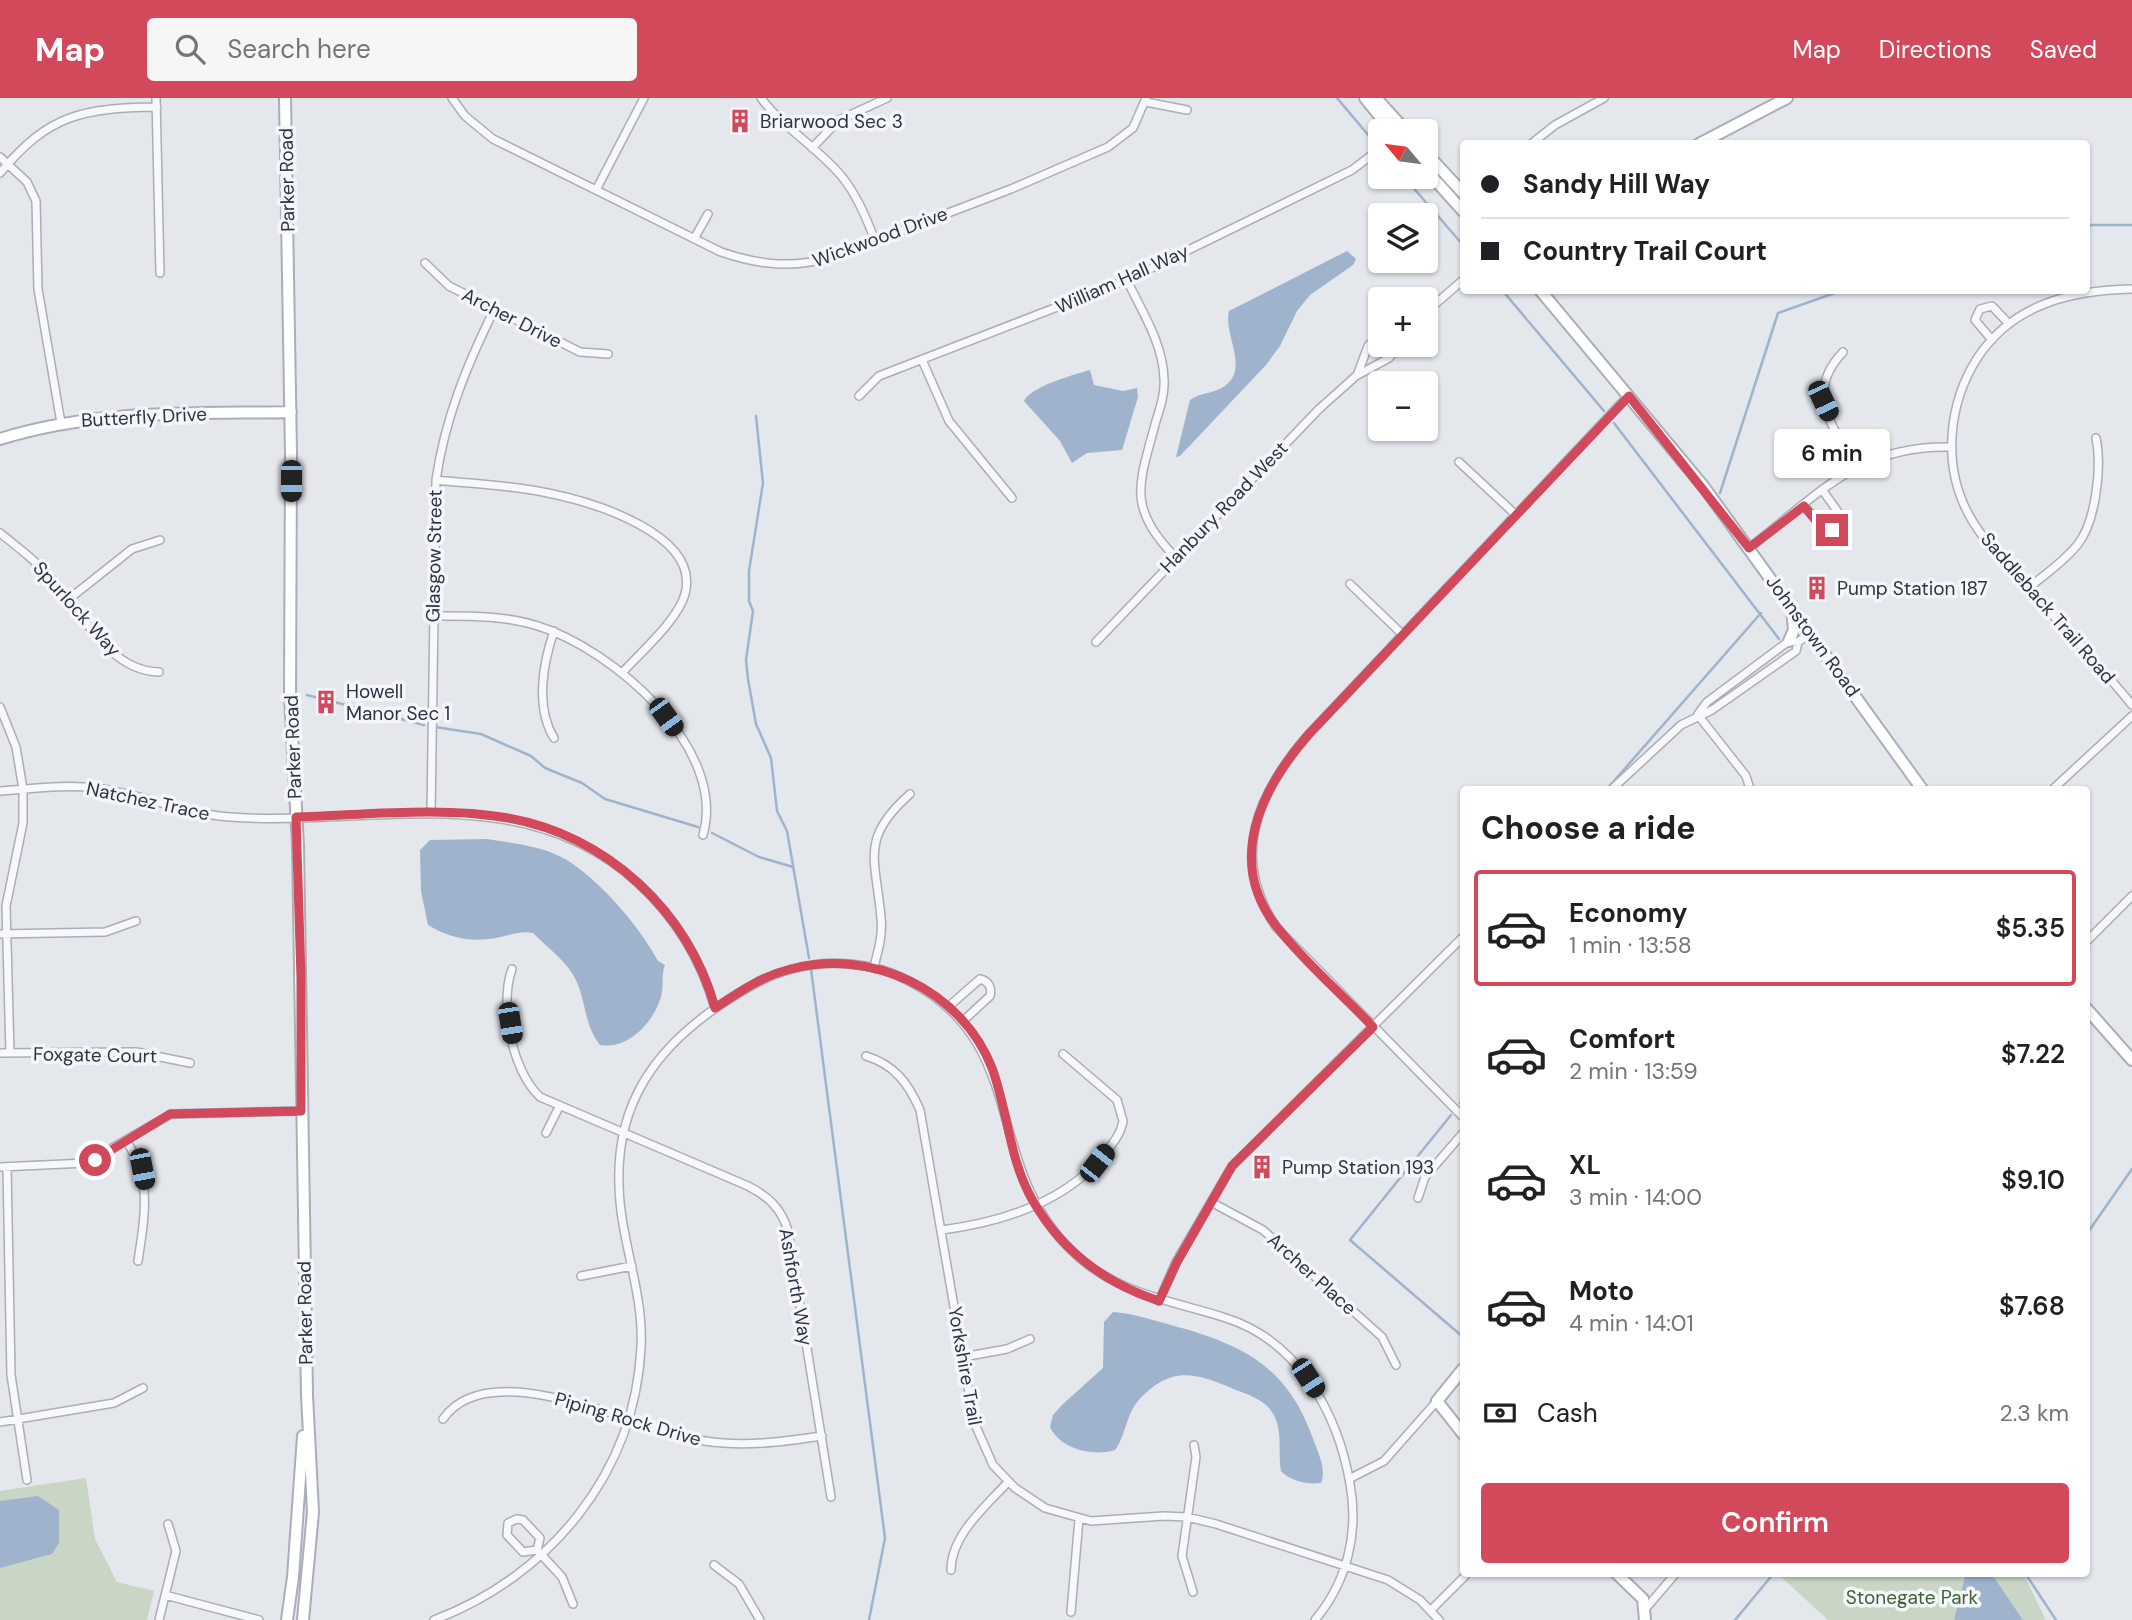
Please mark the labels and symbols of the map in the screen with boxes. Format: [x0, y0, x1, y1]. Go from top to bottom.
building icon: Briarwood Sec 3 [726, 107, 754, 135]
place label: Briarwood Sec 3 [760, 109, 903, 134]
north arrow [1368, 119, 1438, 189]
street label: Parker Road [274, 128, 300, 232]
street label: Wickwood Drive [809, 201, 951, 273]
street label: William Hall Way [1052, 238, 1193, 320]
street label: Archer Drive [458, 282, 566, 354]
car [1805, 378, 1842, 424]
street label: Butterfly Drive [80, 401, 208, 433]
callout: 6 min [1774, 428, 1890, 478]
street label: Hanbury Road West [1155, 436, 1293, 578]
car [281, 460, 302, 502]
street label: Glasgow Street [420, 489, 448, 623]
route end [1816, 514, 1848, 546]
street label: Saddleback Trail Road [1975, 527, 2121, 689]
street label: Spurlock Way [28, 556, 127, 662]
street label: Johnstown Road [1760, 570, 1866, 702]
building icon: Pump Station 187 [1803, 574, 1831, 602]
place label: Pump Station 187 [1837, 576, 1988, 601]
place label: Howell Manor Sec 1 [346, 679, 450, 726]
building icon: Howell Manor Sec 1 [312, 688, 340, 716]
car [646, 694, 687, 740]
street label: Parker Road [279, 695, 307, 799]
street label: Natchez Trace [84, 776, 212, 826]
car [497, 1001, 524, 1045]
street label: Foxgate Court [33, 1041, 157, 1069]
car [1076, 1140, 1119, 1186]
route start [79, 1144, 111, 1176]
car [128, 1146, 157, 1192]
building icon: Pump Station 193 [1248, 1153, 1276, 1181]
place label: Pump Station 193 [1282, 1155, 1434, 1180]
street label: Ashforth Way [773, 1226, 819, 1348]
street label: Archer Place [1262, 1228, 1362, 1320]
street label: Parker Road [292, 1261, 318, 1365]
street label: Yorkshire Trail [942, 1305, 988, 1427]
car [1288, 1355, 1329, 1401]
street label: Piping Rock Drive [552, 1386, 704, 1452]
park label: Stonegate Park [1846, 1585, 1979, 1610]

